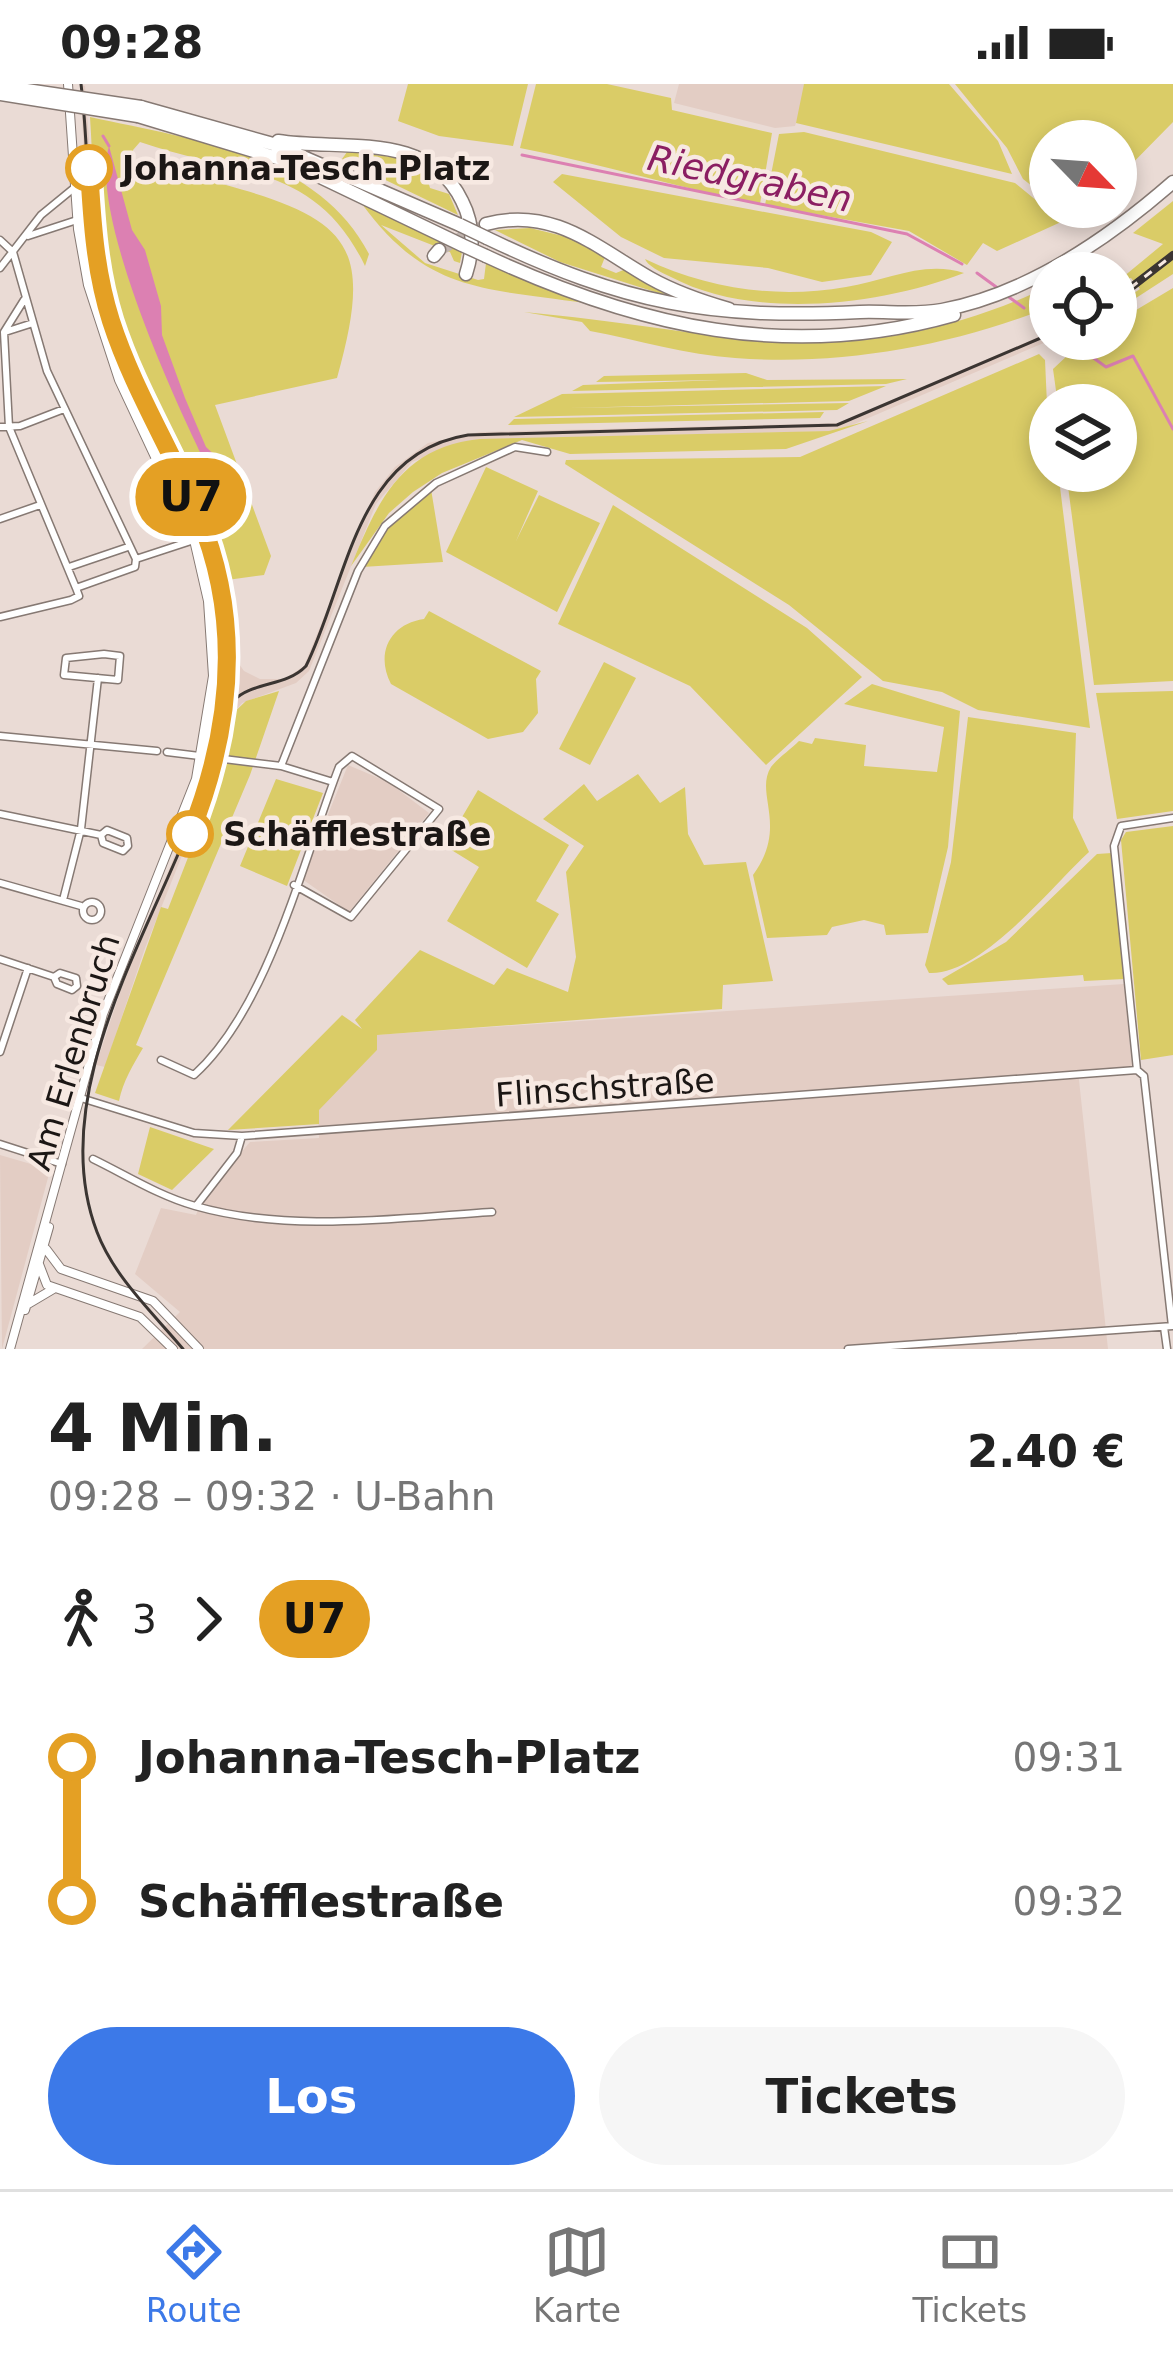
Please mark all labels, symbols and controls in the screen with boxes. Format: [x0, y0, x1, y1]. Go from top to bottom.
text: 09:28 [60, 16, 203, 69]
north arrow [1029, 120, 1137, 228]
map controls [1029, 120, 1137, 492]
water label: Riedgraben [644, 137, 856, 220]
marker: Johanna-Tesch-Platz [67, 146, 111, 190]
place label: Johanna-Tesch-Platz [120, 149, 490, 188]
button: locate [1029, 252, 1137, 360]
button: layers [1029, 384, 1137, 492]
line badge: U7 [137, 458, 245, 536]
text: U7 [159, 472, 223, 521]
marker: Schäfflestraße [168, 812, 212, 856]
place label: Schäfflestraße [223, 815, 491, 854]
street label: Am Erlenbruch [19, 930, 128, 1175]
street label: Flinschstraße [494, 1060, 716, 1115]
text: 4 Min. [48, 1390, 277, 1467]
text: 2.40 € [967, 1425, 1125, 1478]
text: 09:28 – 09:32 · U-Bahn [48, 1474, 496, 1519]
icon: walk [48, 1586, 114, 1652]
icon: forward [175, 1586, 241, 1652]
text: U7 [283, 1594, 346, 1643]
text: 3 [132, 1597, 157, 1642]
text: Johanna-Tesch-Platz [138, 1731, 640, 1784]
text: 09:31 [1013, 1735, 1125, 1780]
text: Schäfflestraße [138, 1875, 504, 1928]
text: 09:32 [1013, 1879, 1125, 1924]
button: Los [48, 2027, 575, 2165]
button: Tickets [599, 2027, 1125, 2165]
tab: Route [146, 2219, 242, 2330]
tab: Karte [533, 2219, 621, 2330]
tab: Tickets [912, 2219, 1027, 2330]

